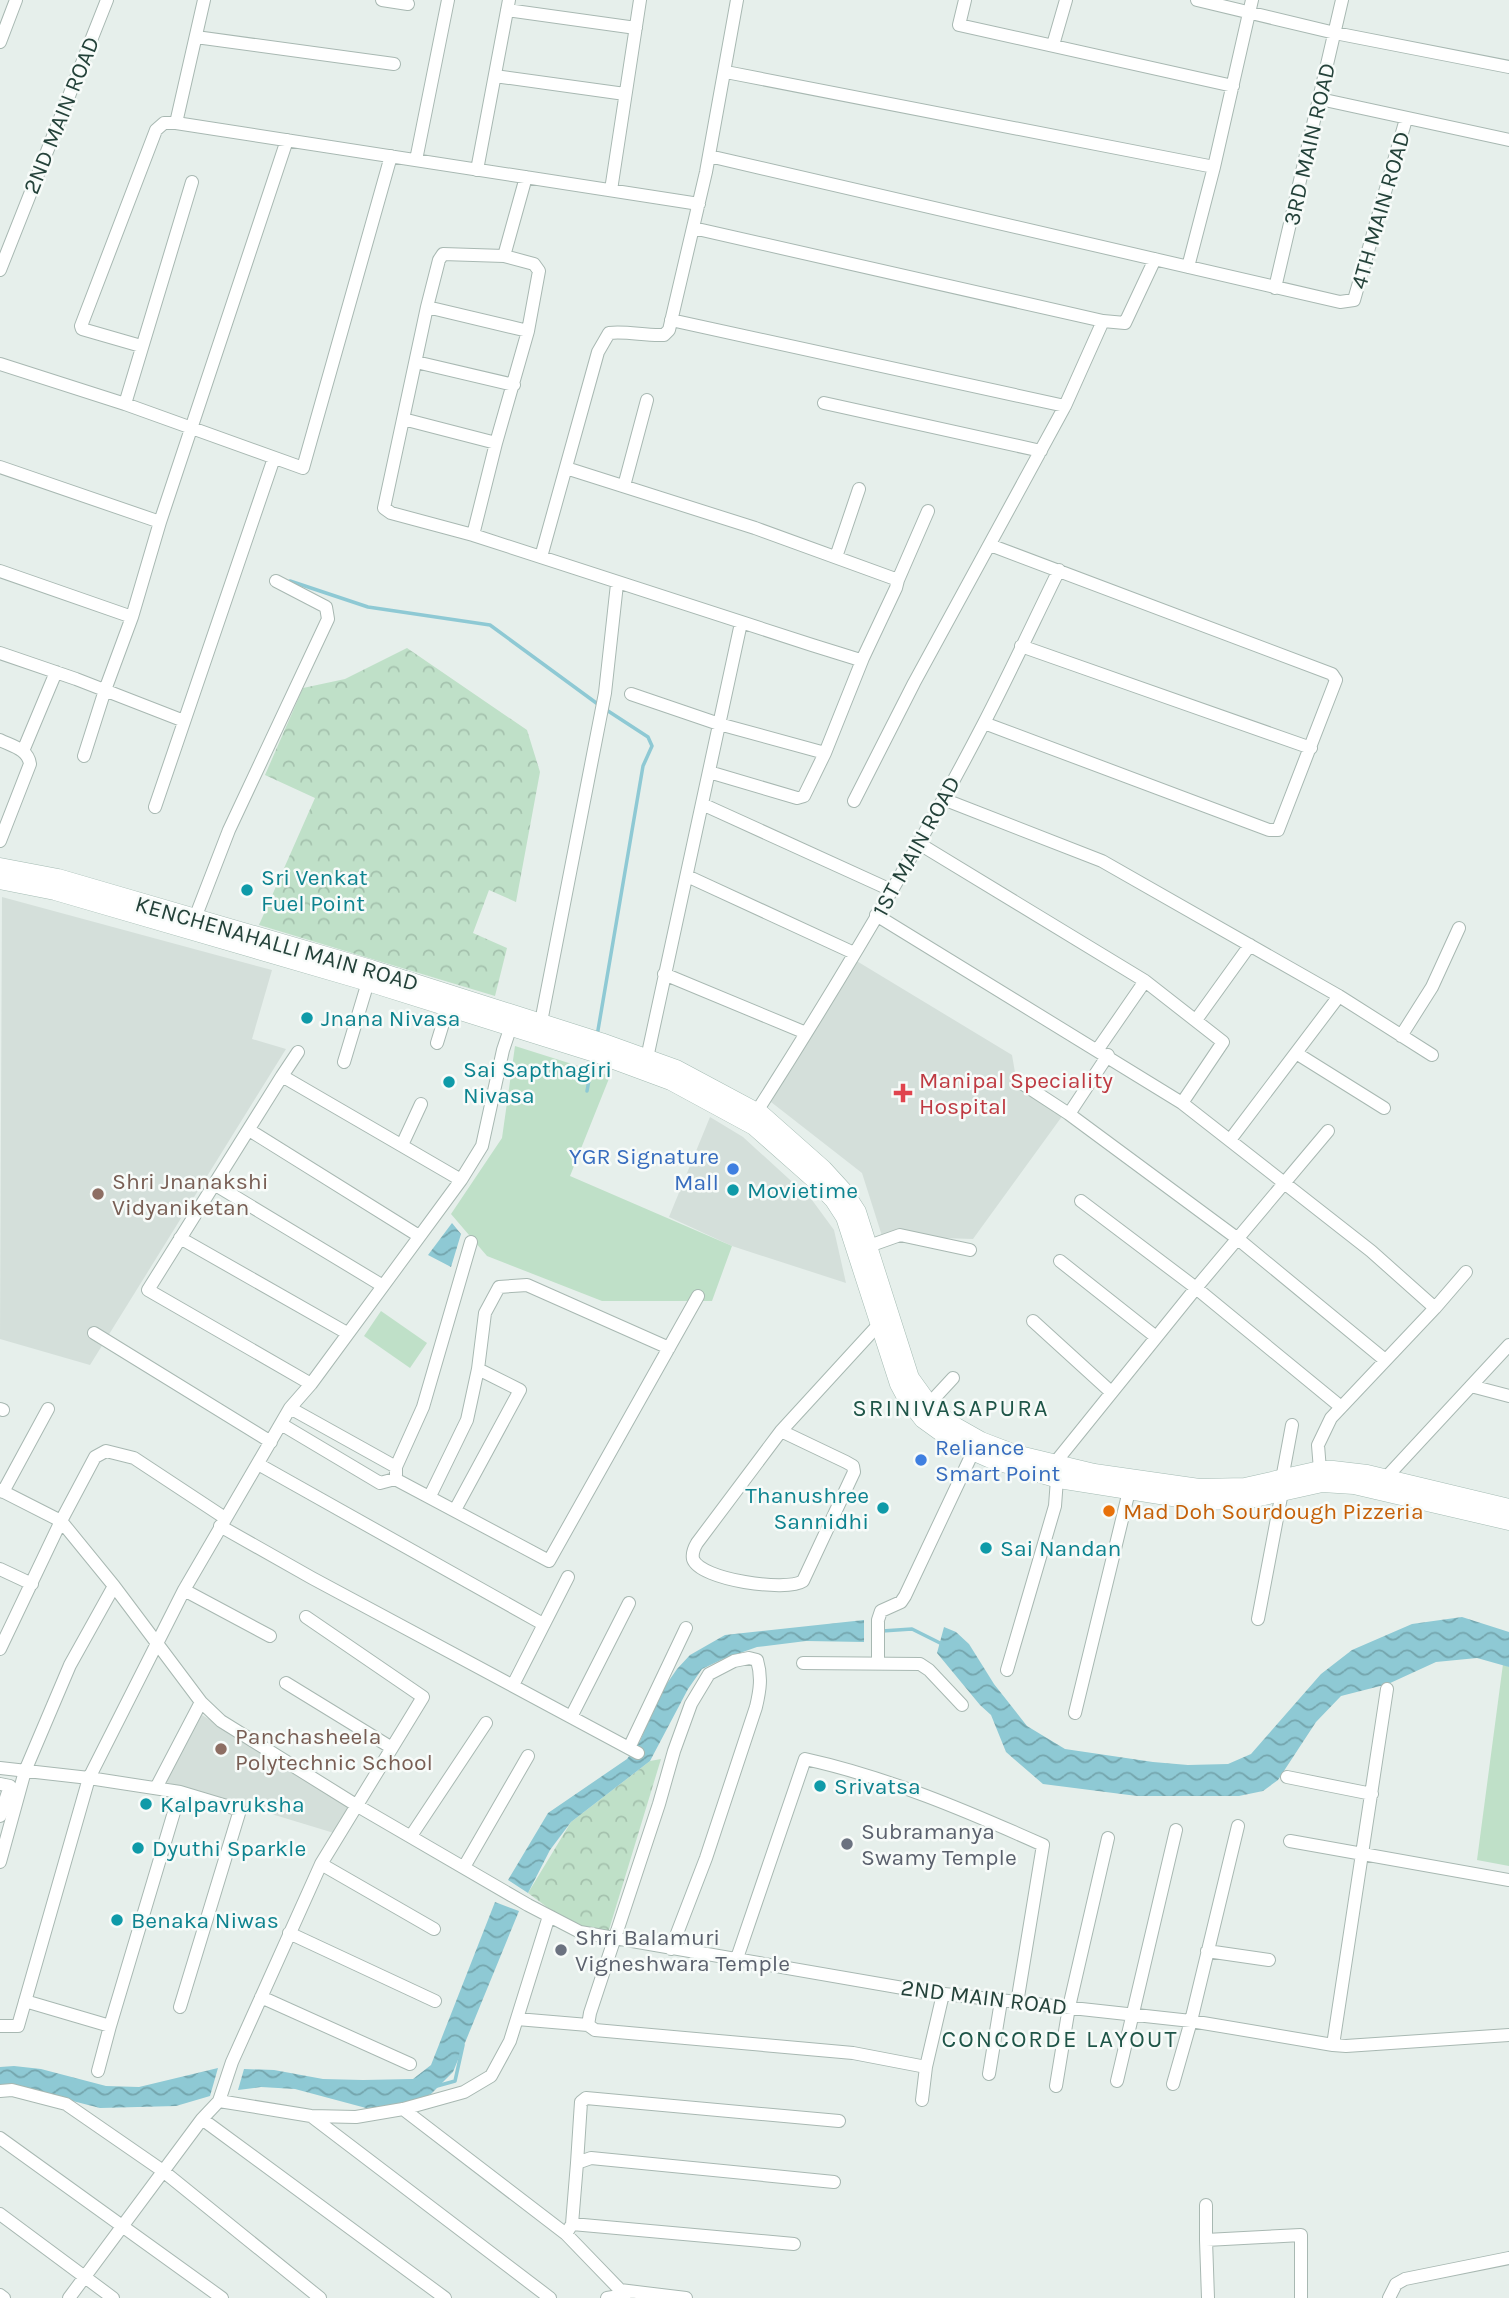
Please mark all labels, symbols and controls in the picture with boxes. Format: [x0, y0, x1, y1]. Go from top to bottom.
street label: 2ND MAIN ROAD [18, 33, 105, 198]
street label: 3RD MAIN ROAD [1278, 60, 1341, 228]
street label: 4TH MAIN ROAD [1345, 128, 1416, 292]
street label: 1ST MAIN ROAD [867, 771, 966, 921]
place label: Sri Venkat Fuel Point [261, 864, 368, 917]
marker: Sri Venkat Fuel Point [239, 882, 255, 898]
street label: KENCHENAHALLI MAIN ROAD [132, 890, 422, 997]
place label: Jnana Nivasa [321, 1005, 460, 1032]
marker: Jnana Nivasa [299, 1010, 315, 1026]
place label: Sai Sapthagiri Nivasa [463, 1056, 612, 1109]
place label: Manipal Speciality Hospital [919, 1067, 1113, 1120]
marker: Sai Sapthagiri Nivasa [441, 1074, 457, 1090]
marker: Manipal Speciality Hospital [893, 1083, 913, 1103]
place label: YGR Signature Mall [569, 1143, 719, 1196]
marker: YGR Signature Mall [725, 1161, 741, 1177]
place label: Shri Jnanakshi Vidyaniketan [112, 1168, 269, 1221]
place label: Movietime [747, 1177, 858, 1204]
marker: Movietime [725, 1182, 741, 1198]
marker: Shri Jnanakshi Vidyaniketan [90, 1186, 106, 1202]
district label: SRINIVASAPURA [852, 1394, 1050, 1422]
place label: Reliance Smart Point [935, 1434, 1061, 1487]
marker: Reliance Smart Point [913, 1452, 929, 1468]
place label: Thanushree Sannidhi [745, 1482, 869, 1535]
place label: Mad Doh Sourdough Pizzeria [1123, 1498, 1424, 1525]
marker: Thanushree Sannidhi [875, 1500, 891, 1516]
marker: Mad Doh Sourdough Pizzeria [1101, 1503, 1117, 1519]
place label: Sai Nandan [1000, 1535, 1121, 1562]
marker: Sai Nandan [978, 1540, 994, 1556]
place label: Panchasheela Polytechnic School [235, 1723, 433, 1776]
marker: Panchasheela Polytechnic School [213, 1741, 229, 1757]
place label: Srivatsa [834, 1773, 921, 1800]
marker: Srivatsa [812, 1778, 828, 1794]
place label: Kalpavruksha [160, 1791, 305, 1818]
marker: Kalpavruksha [138, 1796, 154, 1812]
place label: Subramanya Swamy Temple [861, 1818, 1017, 1871]
place label: Dyuthi Sparkle [152, 1835, 306, 1862]
marker: Subramanya Swamy Temple [839, 1836, 855, 1852]
marker: Dyuthi Sparkle [130, 1840, 146, 1856]
place label: Benaka Niwas [131, 1907, 279, 1934]
marker: Benaka Niwas [109, 1912, 125, 1928]
place label: Shri Balamuri Vigneshwara Temple [575, 1924, 790, 1977]
marker: Shri Balamuri Vigneshwara Temple [553, 1942, 569, 1958]
street label: 2ND MAIN ROAD [899, 1974, 1069, 2021]
district label: CONCORDE LAYOUT [942, 2025, 1178, 2053]

